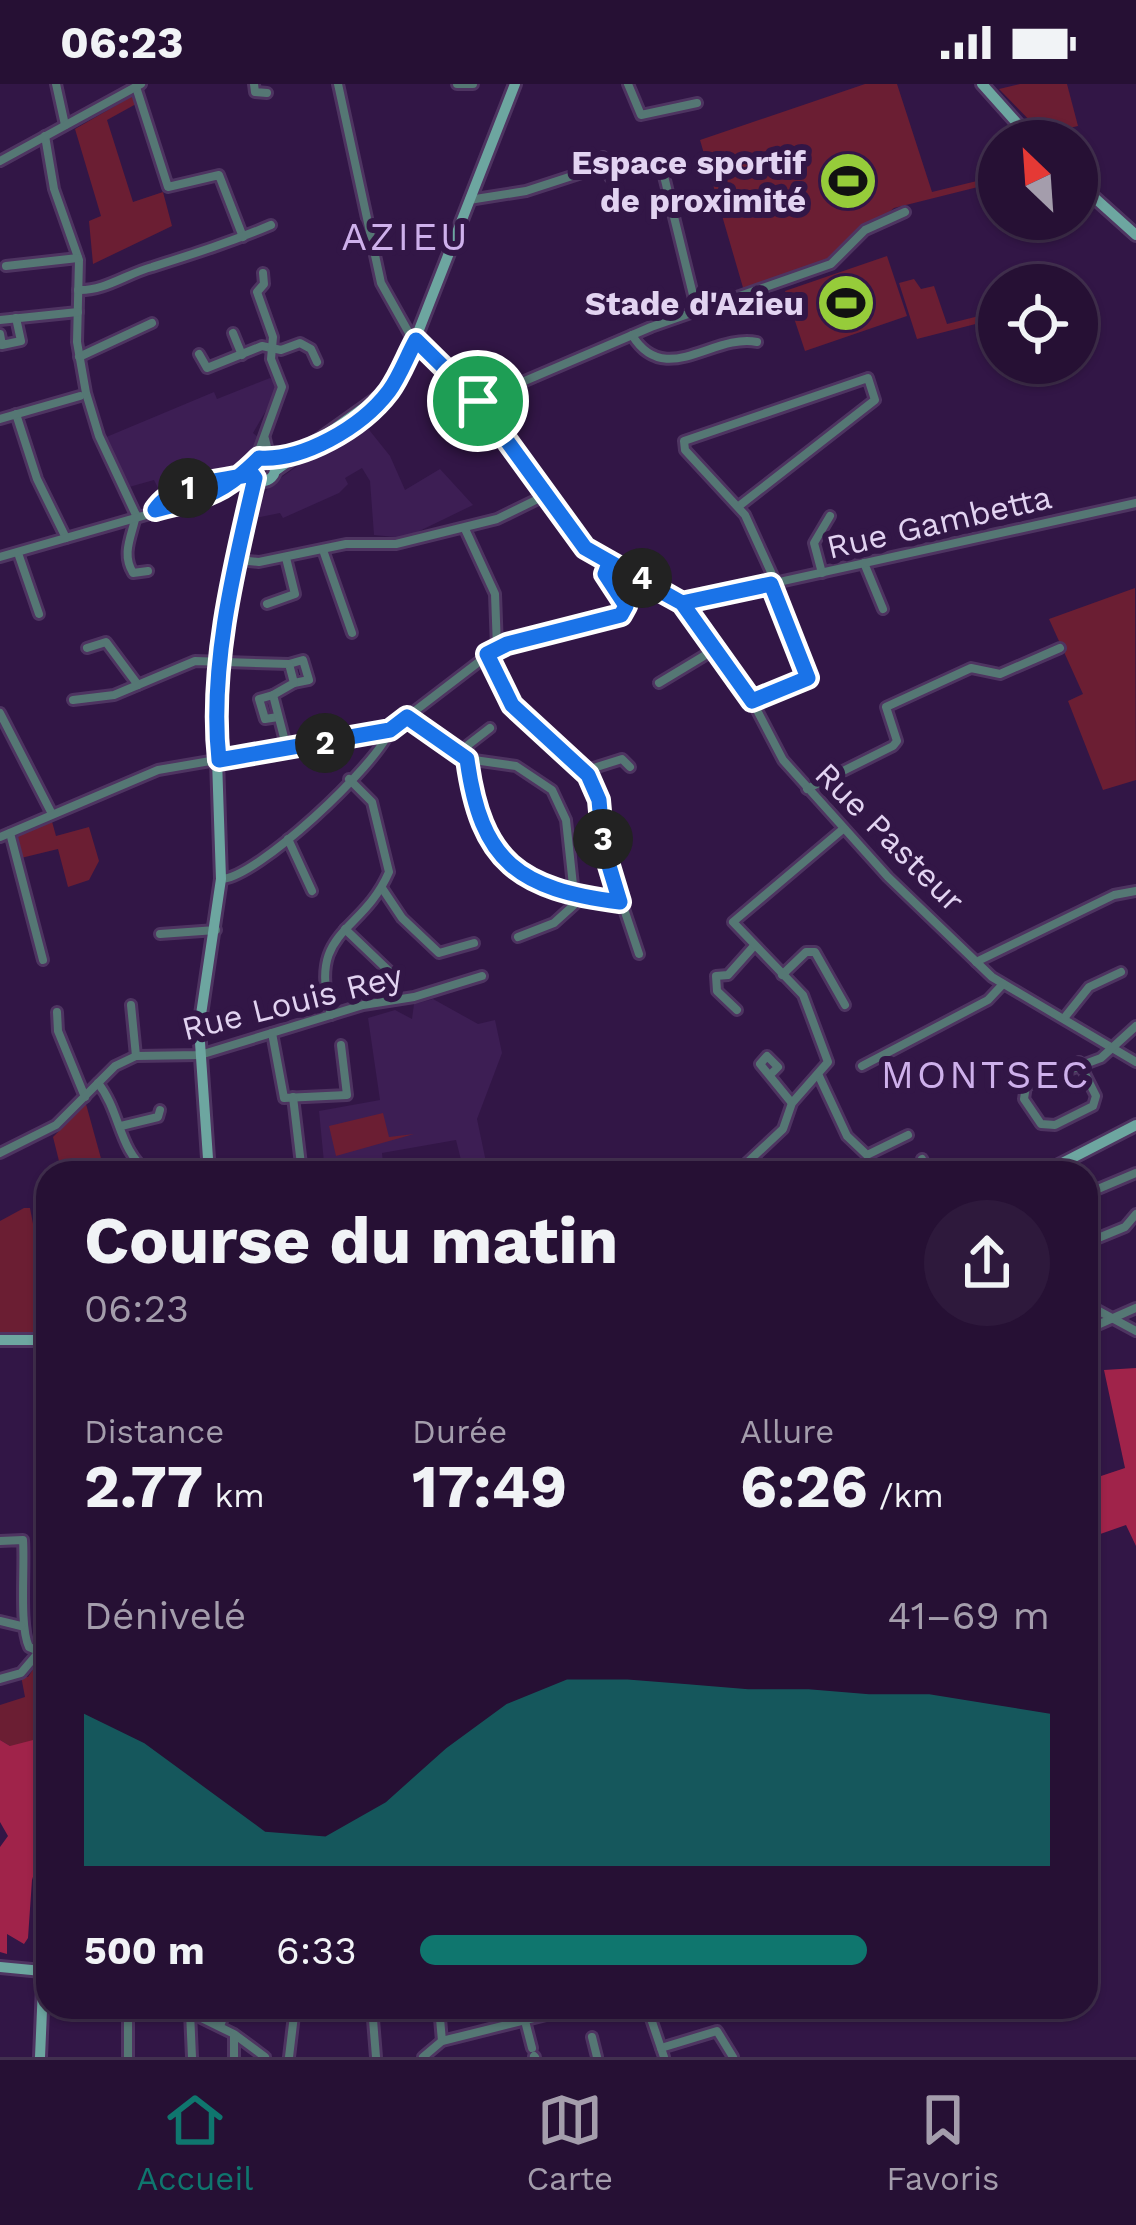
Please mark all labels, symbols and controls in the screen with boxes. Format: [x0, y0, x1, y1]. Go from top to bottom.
text: 06:23 [60, 16, 184, 69]
north arrow [978, 120, 1098, 240]
map controls [978, 120, 1098, 384]
place label: Espace sportif de proximité [571, 143, 806, 220]
sports icon: Espace sportif de proximité [817, 150, 879, 212]
district label: AZIEU [341, 214, 471, 259]
button: locate [978, 264, 1098, 384]
sports icon: Stade d'Azieu [815, 272, 877, 334]
place label: Stade d'Azieu [585, 284, 804, 323]
pin [427, 350, 529, 452]
icon: arrive [445, 368, 511, 434]
pin: 1 [158, 458, 218, 518]
text: 1 [181, 468, 195, 507]
street label: Rue Gambetta [823, 477, 1055, 567]
pin: 4 [612, 548, 672, 608]
text: 4 [631, 558, 653, 597]
pin: 2 [295, 713, 355, 773]
text: 2 [315, 723, 335, 762]
street label: Rue Pasteur [807, 754, 973, 920]
pin: 3 [573, 809, 633, 869]
text: 3 [593, 819, 613, 858]
street label: Rue Louis Rey [178, 956, 406, 1048]
district label: MONTSEC [881, 1052, 1091, 1097]
button: share [924, 1200, 1050, 1326]
text: Course du matin [84, 1202, 618, 1279]
text: 06:23 [84, 1286, 189, 1331]
text: Distance [84, 1412, 224, 1451]
text: Durée [412, 1412, 507, 1451]
text: Allure [740, 1412, 834, 1451]
text: 2.77 [84, 1451, 203, 1522]
text: 17:49 [412, 1451, 567, 1522]
text: 6:26 [740, 1451, 868, 1522]
text: km [203, 1476, 265, 1515]
text: /km [868, 1476, 944, 1515]
text: Dénivelé [84, 1593, 246, 1638]
text: 41–69 m [887, 1593, 1050, 1638]
text: 500 m [84, 1928, 205, 1973]
text: 6:33 [276, 1928, 357, 1973]
tab: Accueil [137, 2087, 253, 2198]
tab: Carte [526, 2087, 613, 2198]
tab: Favoris [886, 2087, 999, 2198]

